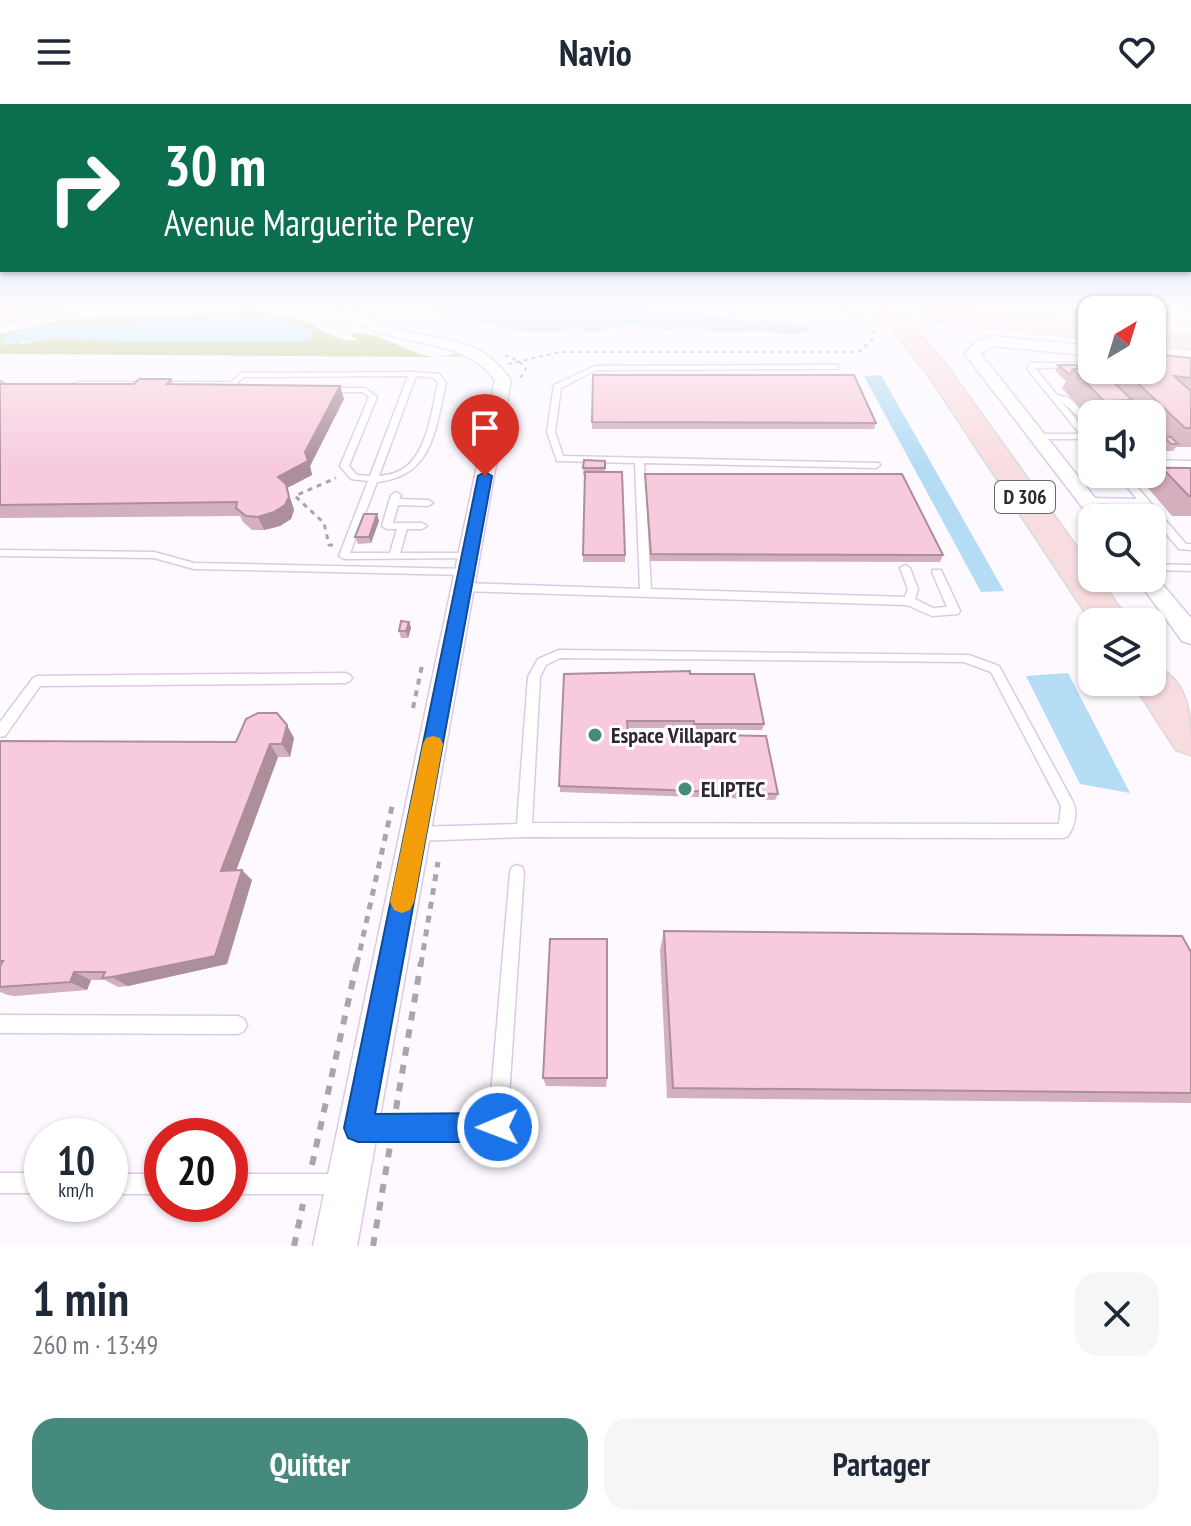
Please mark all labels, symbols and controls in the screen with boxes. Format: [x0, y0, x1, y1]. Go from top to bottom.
text: Navio [559, 29, 632, 76]
icon: menu [32, 30, 76, 74]
icon: heart [1115, 30, 1159, 74]
text: 30 m [164, 129, 266, 201]
icon: right [32, 136, 136, 240]
text: Avenue Marguerite Perey [164, 199, 473, 246]
north arrow [1078, 296, 1166, 384]
map controls [1078, 296, 1166, 696]
pin [451, 394, 519, 476]
button: sound [1078, 400, 1166, 488]
icon: arrive [463, 406, 507, 450]
road number: D 306 [995, 481, 1055, 513]
button: search [1078, 504, 1166, 592]
button: layers [1078, 608, 1166, 696]
place label: Espace Villaparc [611, 721, 737, 749]
marker: Espace Villaparc [586, 726, 604, 744]
place label: ELIPTEC [701, 775, 765, 803]
marker: ELIPTEC [676, 780, 694, 798]
position arrow [456, 1085, 540, 1169]
speed limit sign: 20 [144, 1118, 248, 1222]
text: 10 [57, 1134, 95, 1186]
text: km/h [58, 1177, 94, 1203]
text: 1 min [32, 1267, 129, 1329]
button: close [1075, 1272, 1159, 1356]
text: 260 m · 13:49 [32, 1328, 158, 1361]
button: Quitter [32, 1418, 588, 1510]
button: Partager [604, 1418, 1159, 1510]

